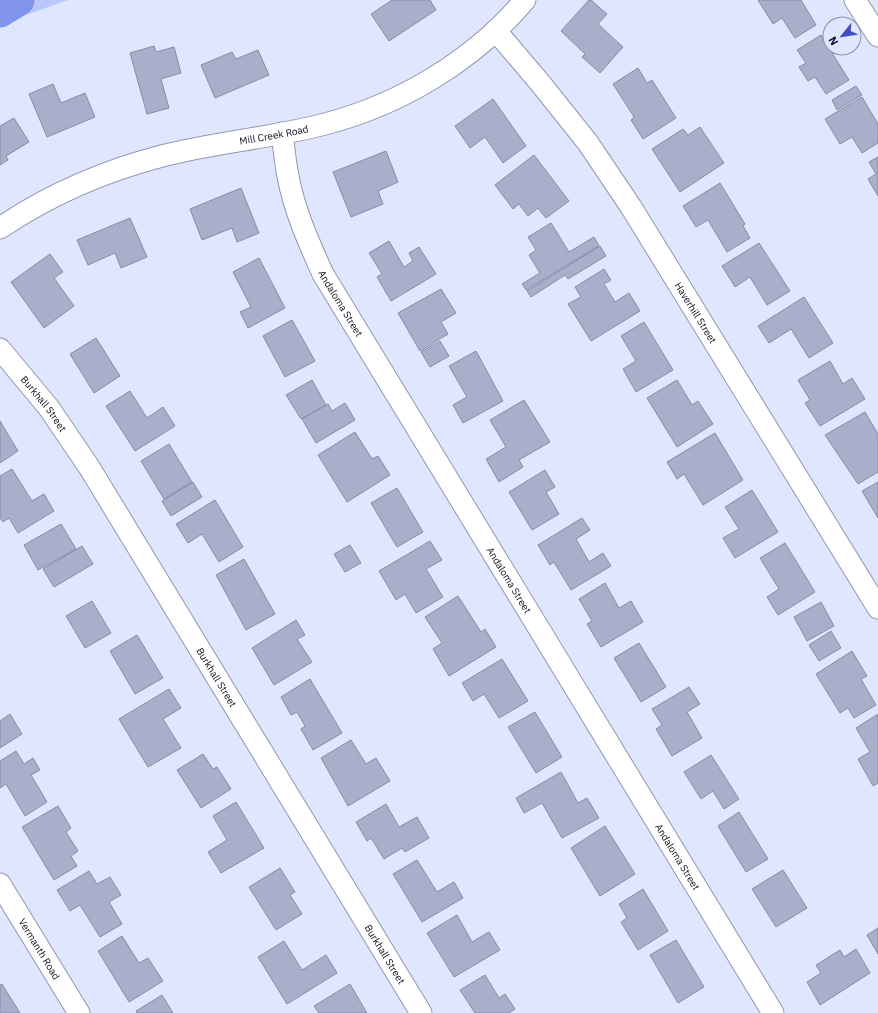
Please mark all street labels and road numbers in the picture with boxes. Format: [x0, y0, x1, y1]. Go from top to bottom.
street label: Mill Creek Road [238, 122, 310, 148]
street label: Andaloma Street [315, 268, 366, 340]
street label: Haverhill Street [672, 280, 720, 346]
street label: Burkhall Street [18, 373, 69, 435]
street label: Andaloma Street [484, 545, 534, 616]
street label: Burkhall Street [193, 645, 240, 710]
street label: Andaloma Street [652, 821, 703, 893]
street label: Vermanth Road [16, 916, 63, 982]
street label: Burkhall Street [362, 922, 408, 987]

